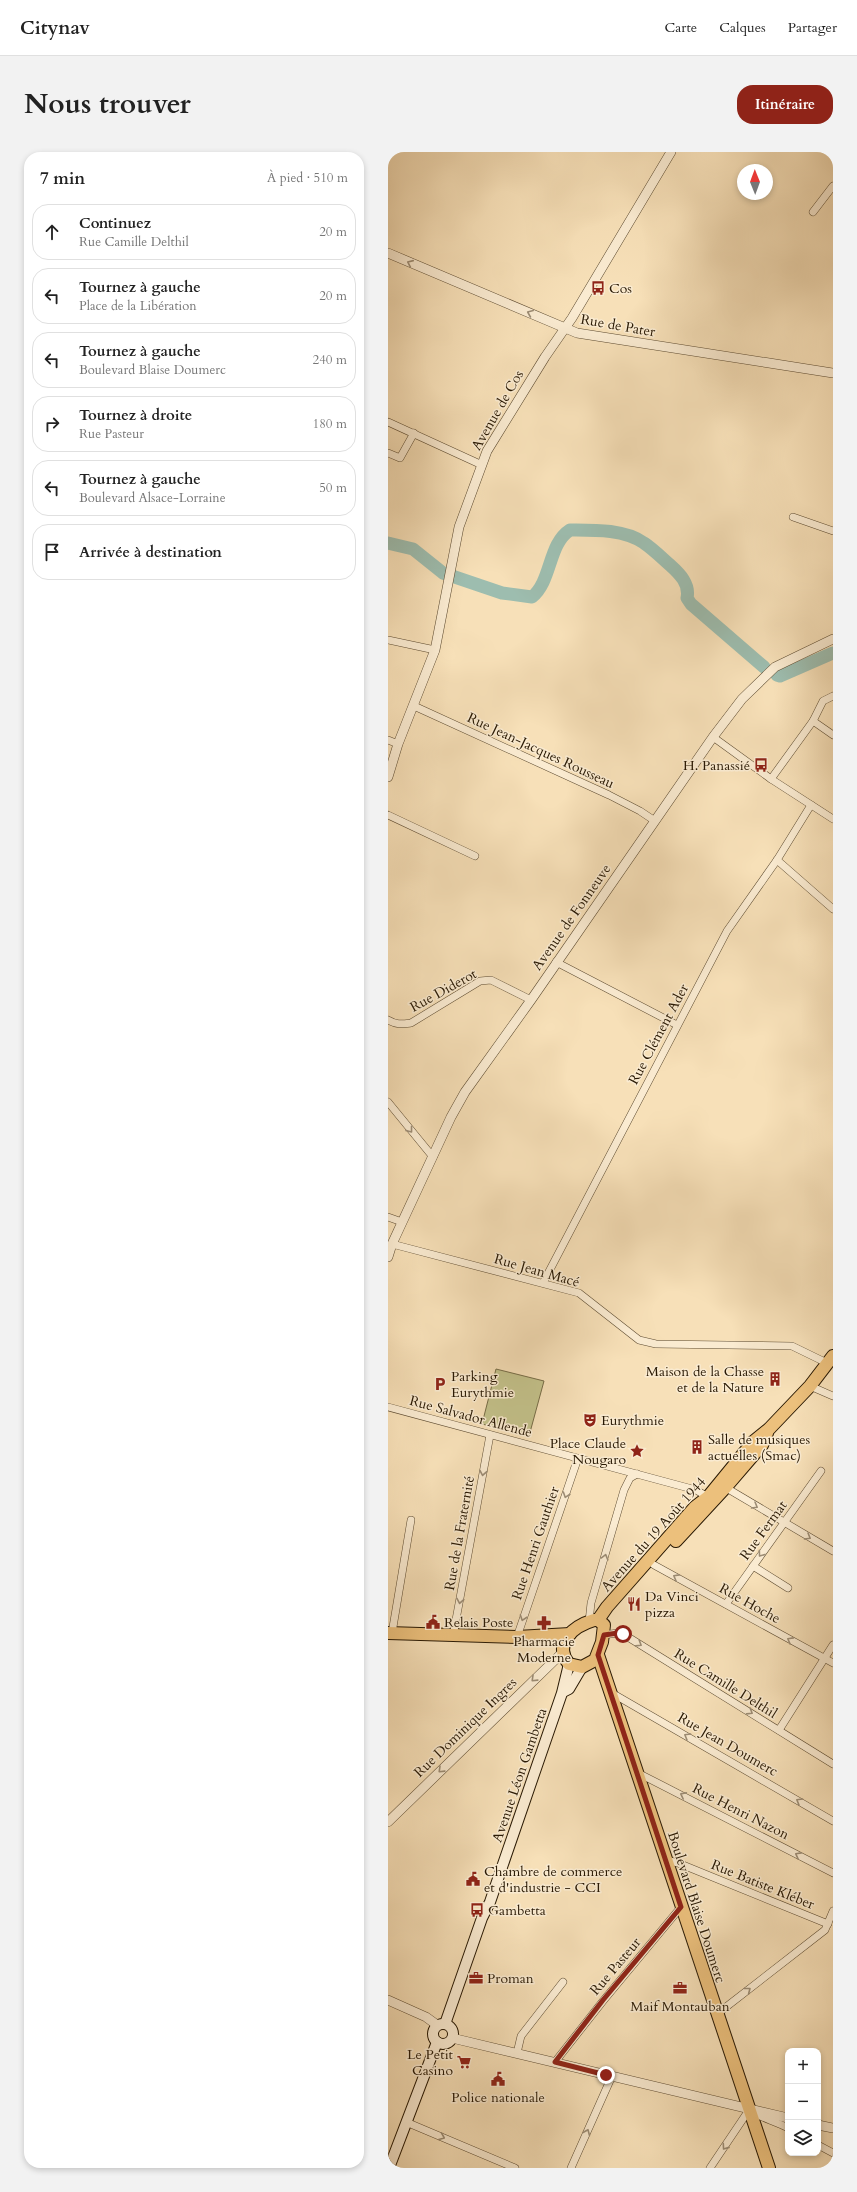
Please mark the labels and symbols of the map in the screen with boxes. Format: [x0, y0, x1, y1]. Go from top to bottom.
north arrow [737, 164, 773, 200]
one-way arrow [407, 260, 415, 268]
place label: Cos [609, 279, 632, 298]
bus stop icon: Cos [590, 280, 606, 296]
one-way arrow [527, 310, 534, 318]
street label: Rue de Pater [579, 310, 658, 342]
street label: Avenue de Cos [467, 366, 528, 454]
street label: Rue Jean-Jacques Rousseau [464, 708, 618, 793]
place label: H. Panassié [683, 756, 750, 775]
bus stop icon: H. Panassié [753, 757, 769, 773]
street label: Avenue de Fonneuve [528, 860, 615, 974]
street label: Rue Diderot [406, 964, 481, 1017]
street label: Rue Clément Ader [624, 980, 693, 1088]
one-way arrow [405, 1126, 412, 1133]
street label: Rue Jean Macé [492, 1249, 582, 1292]
place label: Maison de la Chasse et de la Nature [646, 1362, 764, 1397]
place label: Parking Eurythmie [451, 1367, 514, 1402]
building icon: Maison de la Chasse et de la Nature [767, 1371, 783, 1387]
parking icon: Parking Eurythmie [432, 1376, 448, 1392]
street label: Rue Salvador Allende [407, 1391, 534, 1442]
place label: Eurythmie [601, 1411, 664, 1430]
theatre icon: Eurythmie [582, 1412, 598, 1428]
place label: Salle de musiques actuelles (Smac) [708, 1430, 811, 1465]
place label: Place Claude Nougaro [550, 1434, 626, 1469]
building icon: Salle de musiques actuelles (Smac) [689, 1439, 705, 1455]
place icon: Place Claude Nougaro [629, 1443, 645, 1459]
one-way arrow [479, 1470, 488, 1476]
street label: Avenue du 19 Août 1944 [597, 1473, 710, 1596]
street label: Rue de la Fraternité [440, 1474, 479, 1592]
street label: Rue Henri Gauthier [507, 1483, 564, 1602]
one-way arrow [562, 1492, 570, 1499]
street label: Rue Fermat [735, 1496, 792, 1564]
one-way arrow [751, 1501, 758, 1508]
one-way arrow [804, 1532, 812, 1539]
one-way arrow [759, 1550, 766, 1557]
one-way arrow [600, 1554, 609, 1561]
one-way arrow [673, 1575, 681, 1582]
street label: Rue Hoche [716, 1579, 784, 1628]
place label: Da Vinci pizza [645, 1587, 699, 1622]
restaurant icon: Da Vinci pizza [626, 1596, 642, 1612]
one-way arrow [456, 1598, 464, 1604]
place label: Relais Poste [444, 1613, 513, 1632]
public building icon: Relais Poste [425, 1614, 441, 1630]
one-way arrow [520, 1615, 528, 1622]
pharmacy icon: Pharmacie Moderne [536, 1615, 552, 1631]
route start [614, 1625, 632, 1643]
place label: Pharmacie Moderne [513, 1632, 575, 1667]
one-way arrow [787, 1637, 795, 1644]
one-way arrow [635, 1640, 642, 1647]
street label: Rue Camille Delthil [671, 1644, 781, 1723]
street label: Rue Dominique Ingres [410, 1673, 521, 1781]
one-way arrow [531, 1675, 539, 1682]
street label: Avenue Léon Gambetta [488, 1705, 551, 1845]
street label: Rue Jean Doumerc [674, 1708, 781, 1781]
one-way arrow [746, 1708, 753, 1715]
one-way arrow [684, 1733, 691, 1740]
one-way arrow [438, 1765, 446, 1773]
street label: Rue Henri Nazon [689, 1779, 792, 1844]
one-way arrow [680, 1793, 687, 1800]
one-way arrow [796, 1799, 803, 1806]
street label: Boulevard Blaise Doumerc [663, 1829, 730, 1985]
one-way arrow [795, 1853, 803, 1860]
street label: Rue Batiste Kléber [708, 1855, 818, 1914]
place label: Chambre de commerce et d'industrie - CCI [484, 1862, 622, 1897]
public building icon: Chambre de commerce et d'industrie - CCI [465, 1871, 481, 1887]
place label: Gambetta [488, 1901, 546, 1920]
bus stop icon: Gambetta [469, 1902, 485, 1918]
street label: Rue Pasteur [586, 1933, 646, 1999]
place label: Proman [487, 1969, 534, 1988]
office icon: Proman [468, 1970, 484, 1986]
office icon: Maif Montauban [672, 1980, 688, 1996]
one-way arrow [744, 1988, 751, 1995]
place label: Maif Montauban [630, 1997, 730, 2016]
place label: Le Petit Casino [407, 2045, 454, 2080]
supermarket icon: Le Petit Casino [456, 2054, 472, 2070]
route end [597, 2066, 615, 2084]
public building icon: Police nationale [490, 2071, 506, 2087]
place label: Police nationale [451, 2088, 545, 2107]
one-way arrow [582, 2129, 590, 2137]
one-way arrow [438, 2133, 445, 2141]
one-way arrow [722, 2143, 730, 2150]

